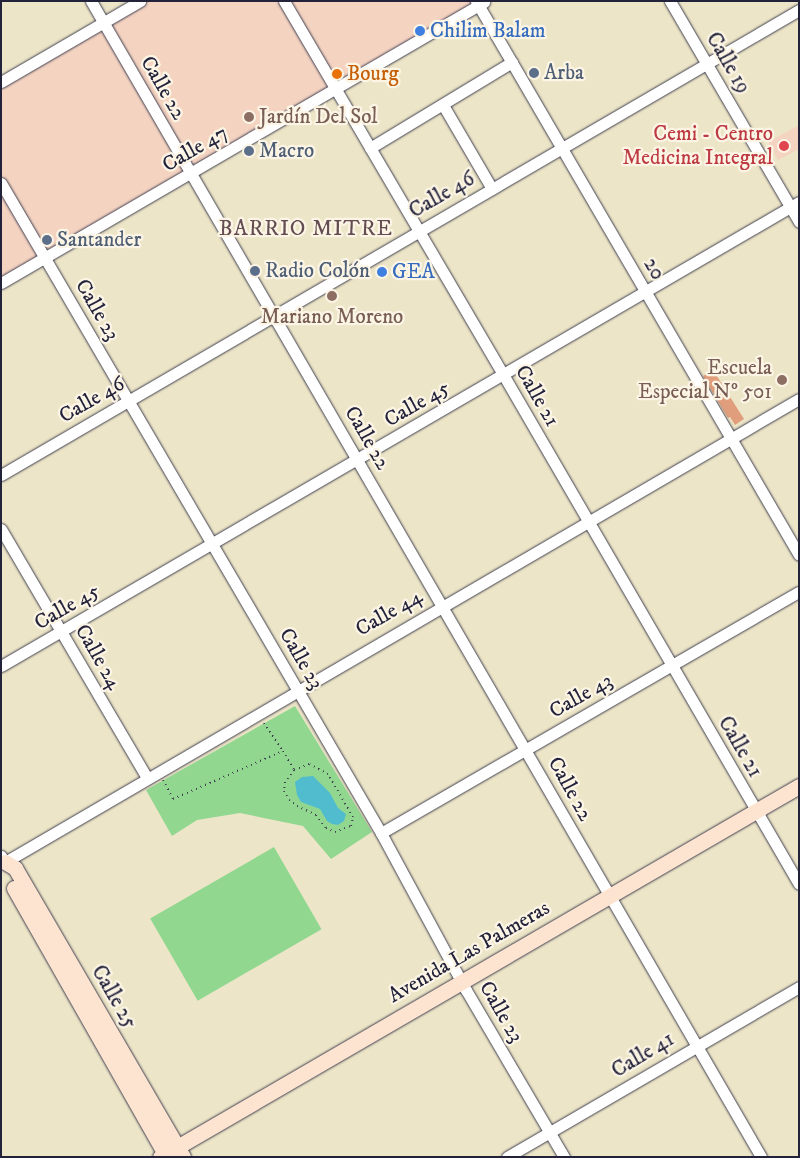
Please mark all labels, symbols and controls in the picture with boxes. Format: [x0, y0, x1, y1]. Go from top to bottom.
place label: Chilim Balam [430, 18, 546, 44]
marker: Chilim Balam [414, 25, 426, 37]
street label: Calle 19 [700, 28, 756, 98]
street label: Calle 22 [135, 52, 191, 124]
place label: Arba [544, 60, 584, 86]
place label: Bourg [347, 61, 399, 87]
marker: Arba [528, 67, 540, 79]
marker: Bourg [331, 68, 343, 80]
place label: Jardín Del Sol [259, 104, 378, 130]
marker: Jardín Del Sol [243, 111, 255, 123]
street label: Calle 47 [158, 120, 232, 178]
place label: Cemi - Centro Medicina Integral [622, 121, 773, 171]
place label: Macro [259, 138, 314, 164]
marker: Cemi - Centro Medicina Integral [777, 139, 791, 153]
marker: Macro [243, 145, 255, 157]
street label: Calle 46 [405, 166, 479, 224]
district label: BARRIO MITRE [217, 216, 395, 242]
place label: Santander [57, 227, 141, 253]
marker: Santander [41, 234, 53, 246]
street label: 20 [638, 253, 670, 285]
place label: Radio Colón [265, 258, 370, 284]
place label: GEA [392, 259, 435, 285]
marker: Radio Colón [249, 265, 261, 277]
marker: GEA [376, 266, 388, 278]
street label: Calle 23 [69, 275, 125, 345]
marker: Mariano Moreno [326, 290, 338, 302]
place label: Mariano Moreno [261, 304, 403, 330]
place label: Escuela Especial Nº 501 [638, 355, 772, 405]
street label: Calle 21 [509, 361, 565, 431]
street label: Calle 46 [55, 371, 129, 429]
marker: Escuela Especial Nº 501 [776, 374, 788, 386]
street label: Calle 45 [380, 375, 454, 433]
street label: Calle 22 [339, 402, 395, 474]
street label: Calle 45 [30, 578, 104, 636]
street label: Calle 44 [351, 584, 427, 642]
street label: Calle 24 [69, 620, 127, 694]
street label: Calle 23 [273, 624, 329, 694]
street label: Calle 43 [545, 668, 617, 724]
street label: Calle 21 [712, 712, 768, 782]
street label: Calle 22 [542, 753, 598, 825]
street label: Avenida Las Palmeras [384, 896, 554, 1008]
street label: Calle 25 [86, 961, 142, 1033]
street label: Calle 23 [473, 977, 529, 1047]
street label: Calle 41 [607, 1027, 679, 1083]

